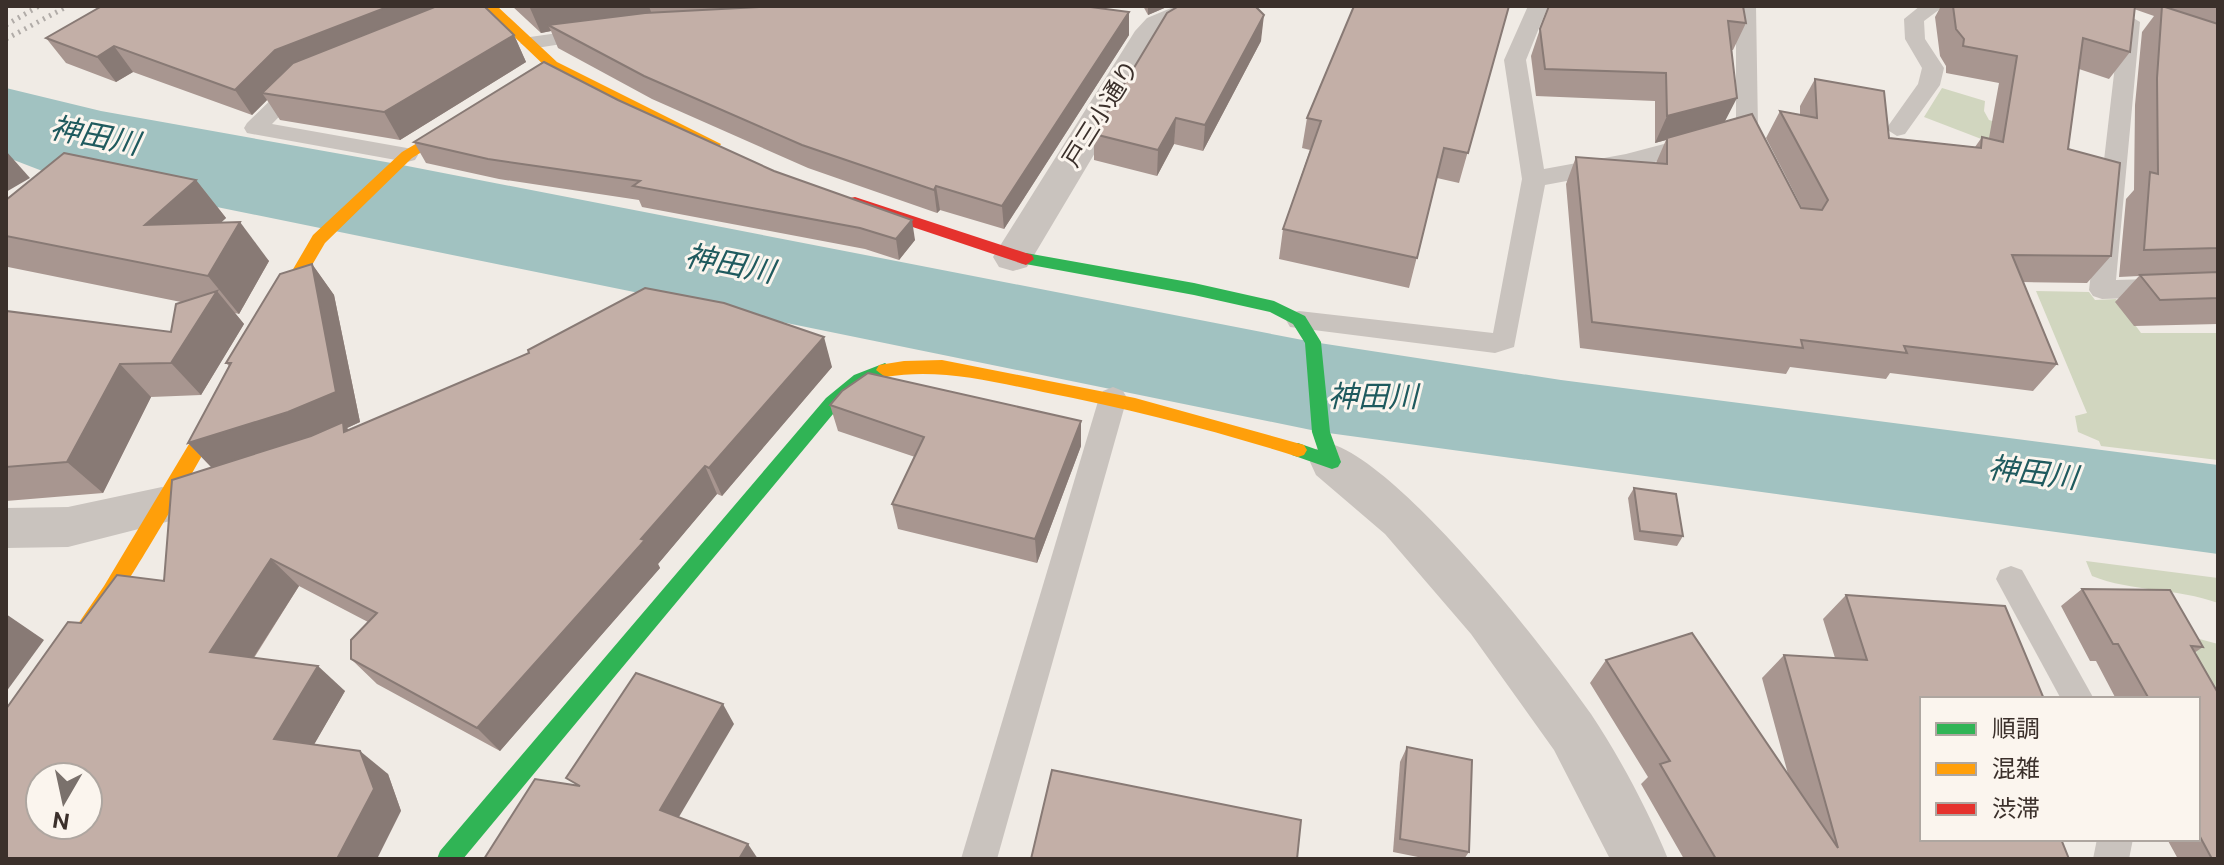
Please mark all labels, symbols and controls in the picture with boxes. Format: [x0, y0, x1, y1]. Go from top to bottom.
street label: 戸三小通り [1056, 55, 1144, 171]
water label: 神田川 [47, 109, 146, 162]
water label: 神田川 [682, 237, 781, 290]
water label: 神田川 [1328, 378, 1421, 414]
water label: 神田川 [1986, 449, 2083, 496]
legend [1920, 697, 2200, 841]
text: 順調 [1992, 714, 2040, 742]
text: 混雑 [1992, 754, 2040, 782]
north arrow [24, 761, 104, 841]
text: 渋滞 [1992, 794, 2040, 822]
text: N [50, 807, 71, 835]

